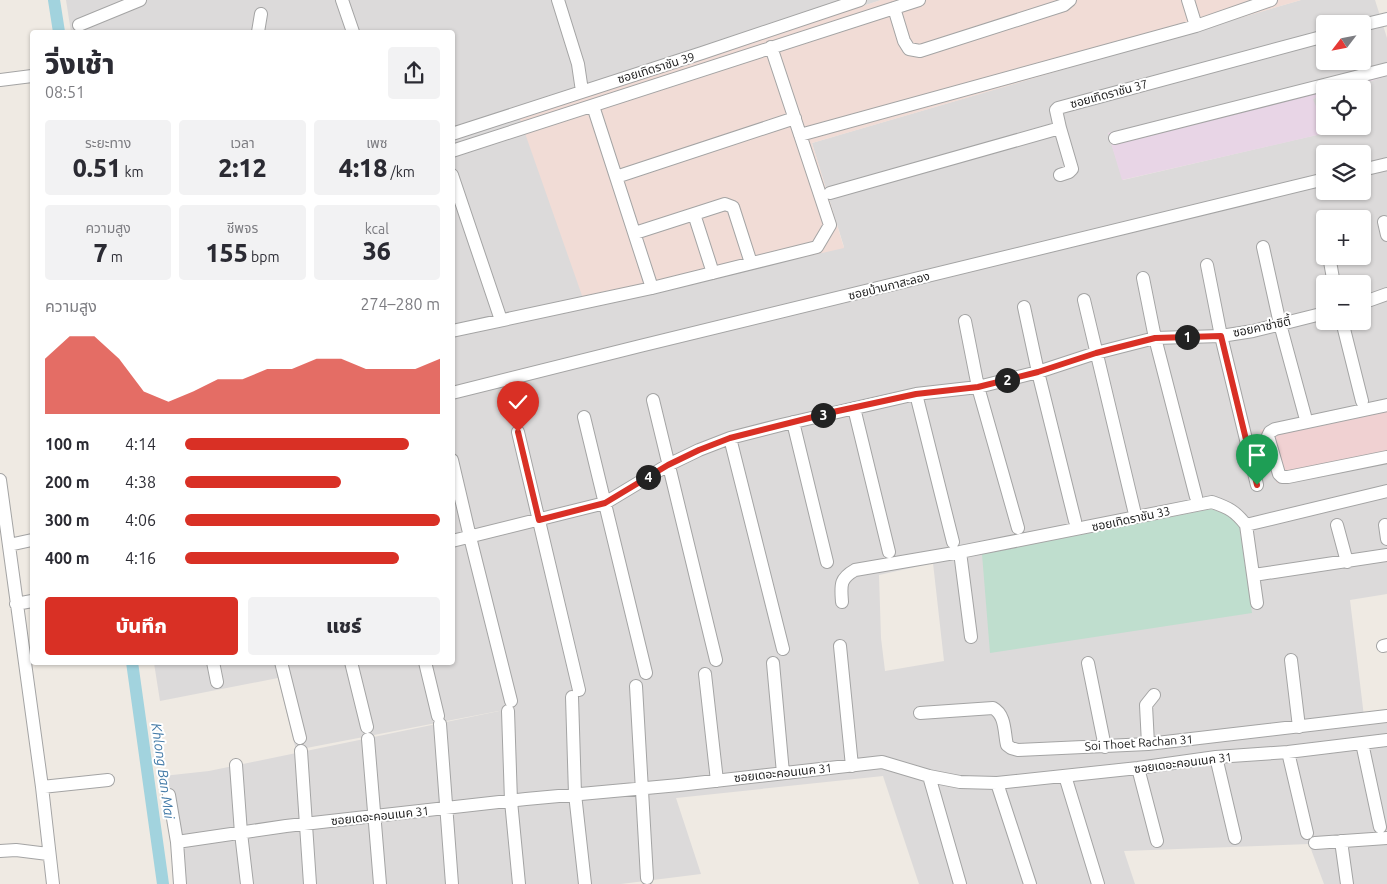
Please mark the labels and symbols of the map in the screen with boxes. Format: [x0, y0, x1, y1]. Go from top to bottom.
north arrow [1316, 15, 1371, 70]
street label: ซอยเทิดราชัน 39 [616, 50, 696, 85]
street label: ซอยเทิดราชัน 37 [1069, 77, 1149, 110]
street label: ซอยบ้านกาสะลอง [847, 269, 931, 302]
street label: ซอยคาซ่าซิตี้ [1231, 312, 1292, 339]
pin: 1 [1174, 324, 1200, 350]
pin: 2 [994, 368, 1020, 392]
pin [497, 381, 539, 432]
pin: 3 [810, 402, 836, 428]
pin [1236, 434, 1278, 485]
pin: 4 [636, 464, 660, 490]
street label: ซอยเทิดราชัน 33 [1090, 504, 1171, 533]
water label: Khlong Ban Mai [148, 722, 178, 820]
street label: Soi Thoet Rachan 31 [1084, 732, 1194, 753]
street label: ซอยเดอะคอนเนค 31 [1133, 750, 1233, 775]
street label: ซอยเดอะคอนเนค 31 [733, 761, 833, 784]
street label: ซอยเดอะคอนเนค 31 [330, 804, 430, 827]

